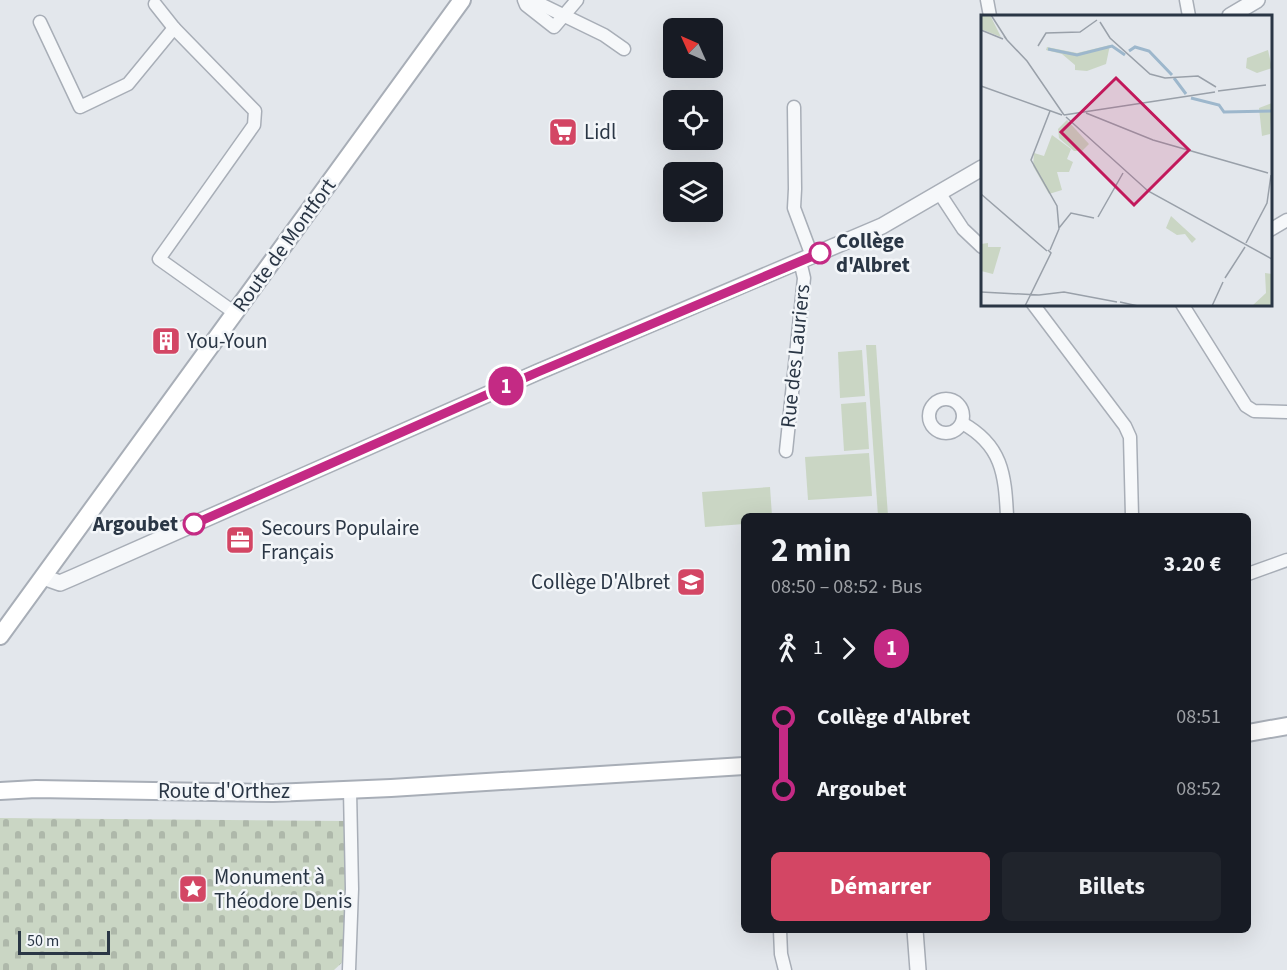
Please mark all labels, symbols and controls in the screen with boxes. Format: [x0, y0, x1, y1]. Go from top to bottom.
inset map [981, 15, 1272, 306]
north arrow [663, 18, 723, 78]
map controls [663, 18, 723, 222]
button: locate [663, 90, 723, 150]
supermarket icon: Lidl [547, 116, 579, 148]
place label: Lidl [584, 117, 616, 147]
button: layers [663, 162, 723, 222]
street label: Route de Montfort [225, 172, 343, 318]
place label: Collège d'Albret [836, 226, 910, 280]
marker: Collège d'Albret [809, 242, 831, 264]
street label: Rue des Lauriers [773, 283, 817, 429]
building icon: You-Youn [150, 325, 182, 357]
place label: You-Youn [186, 326, 268, 356]
line badge: 1 [486, 366, 526, 406]
text: 1 [500, 371, 512, 401]
place label: Argoubet [92, 509, 178, 539]
marker: Argoubet [183, 513, 205, 535]
place label: Secours Populaire Français [261, 513, 419, 567]
office icon: Secours Populaire Français [224, 524, 256, 556]
text: 2 min [771, 527, 851, 574]
text: 3.20 € [1164, 548, 1221, 580]
school or university icon: Collège D'Albret [675, 566, 707, 598]
place label: Collège D'Albret [531, 567, 670, 597]
text: 08:50 – 08:52 · Bus [771, 573, 922, 601]
icon: walk [771, 632, 804, 665]
icon: forward [832, 632, 865, 665]
text: 1 [886, 633, 897, 663]
text: 1 [813, 634, 823, 662]
text: Collège d'Albret [817, 701, 970, 733]
text: 08:51 [1176, 703, 1221, 731]
text: Argoubet [817, 773, 906, 805]
text: 08:52 [1176, 775, 1221, 803]
street label: Route d'Orthez [158, 776, 290, 806]
button: Démarrer [771, 852, 990, 921]
button: Billets [1002, 852, 1221, 921]
place label: Monument à Théodore Denis [214, 862, 352, 916]
place icon: Monument à Théodore Denis [177, 873, 209, 905]
scale bar [18, 928, 110, 956]
text: 50 m [27, 930, 59, 952]

